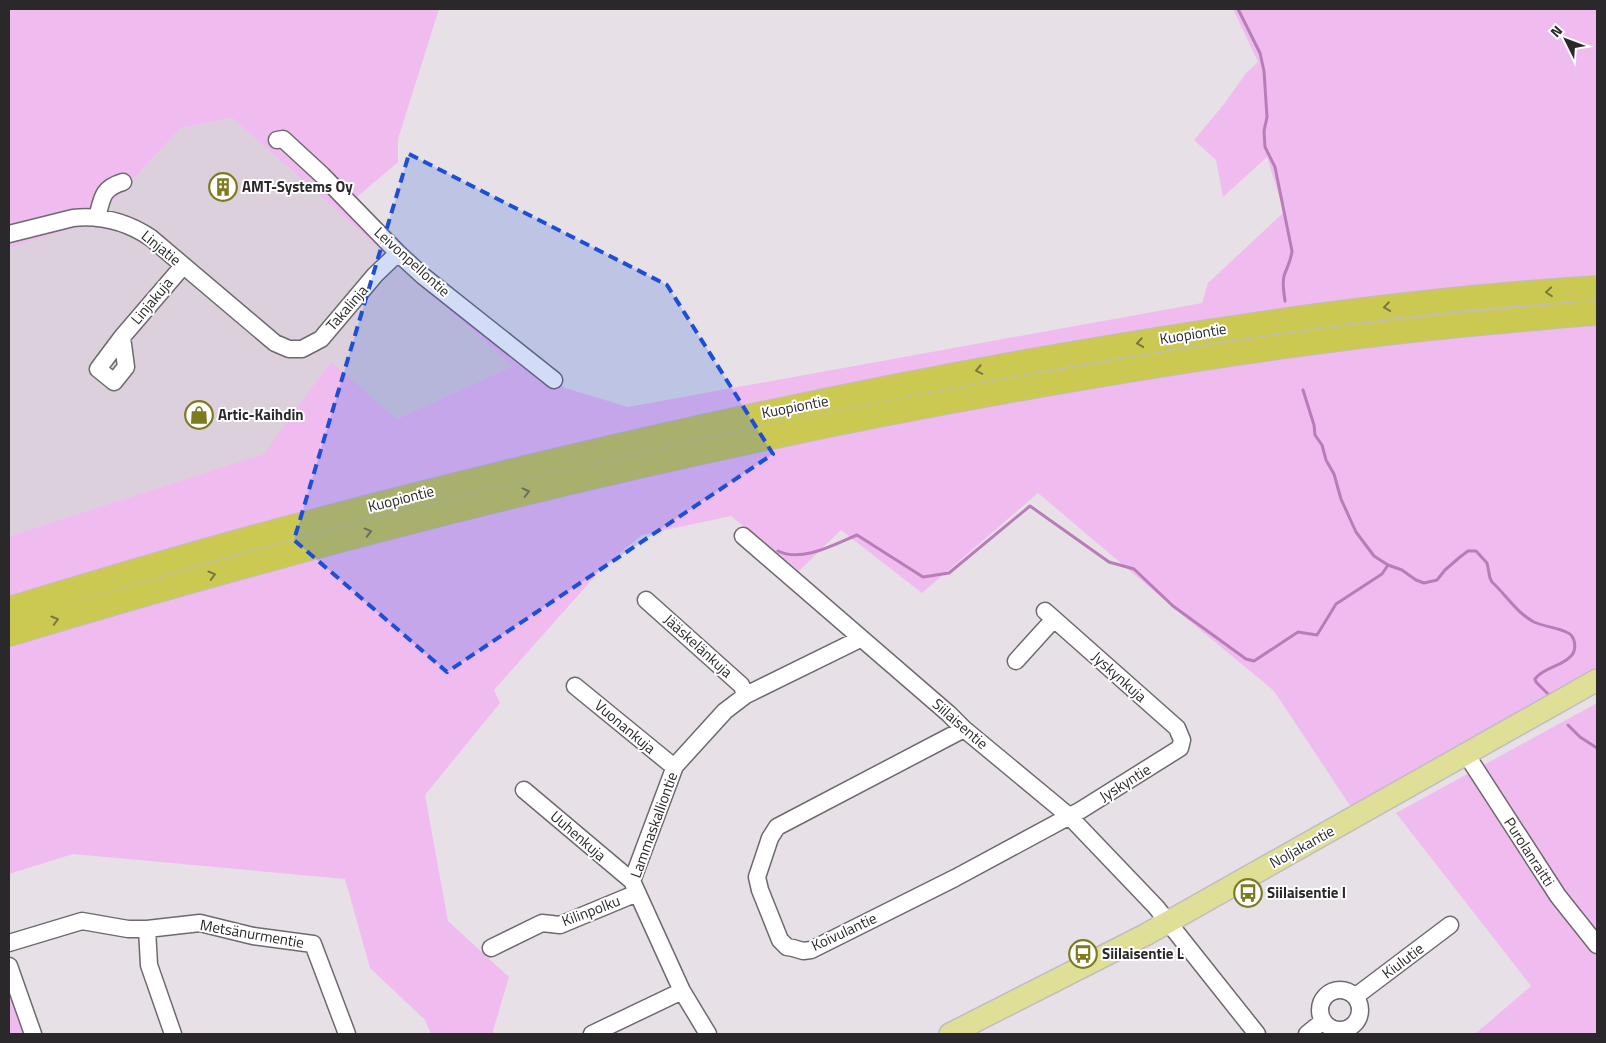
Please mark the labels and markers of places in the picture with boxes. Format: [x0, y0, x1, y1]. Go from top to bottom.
building icon: AMT-Systems Oy [208, 172, 238, 202]
place label: AMT-Systems Oy [242, 175, 353, 198]
shop icon: Artic-Kaihdin [184, 400, 214, 430]
place label: Artic-Kaihdin [218, 403, 304, 426]
bus stop icon: Siilaisentie I [1233, 878, 1263, 908]
place label: Siilaisentie I [1267, 881, 1346, 904]
bus stop icon: Siilaisentie L [1068, 939, 1098, 969]
place label: Siilaisentie L [1102, 942, 1184, 965]

